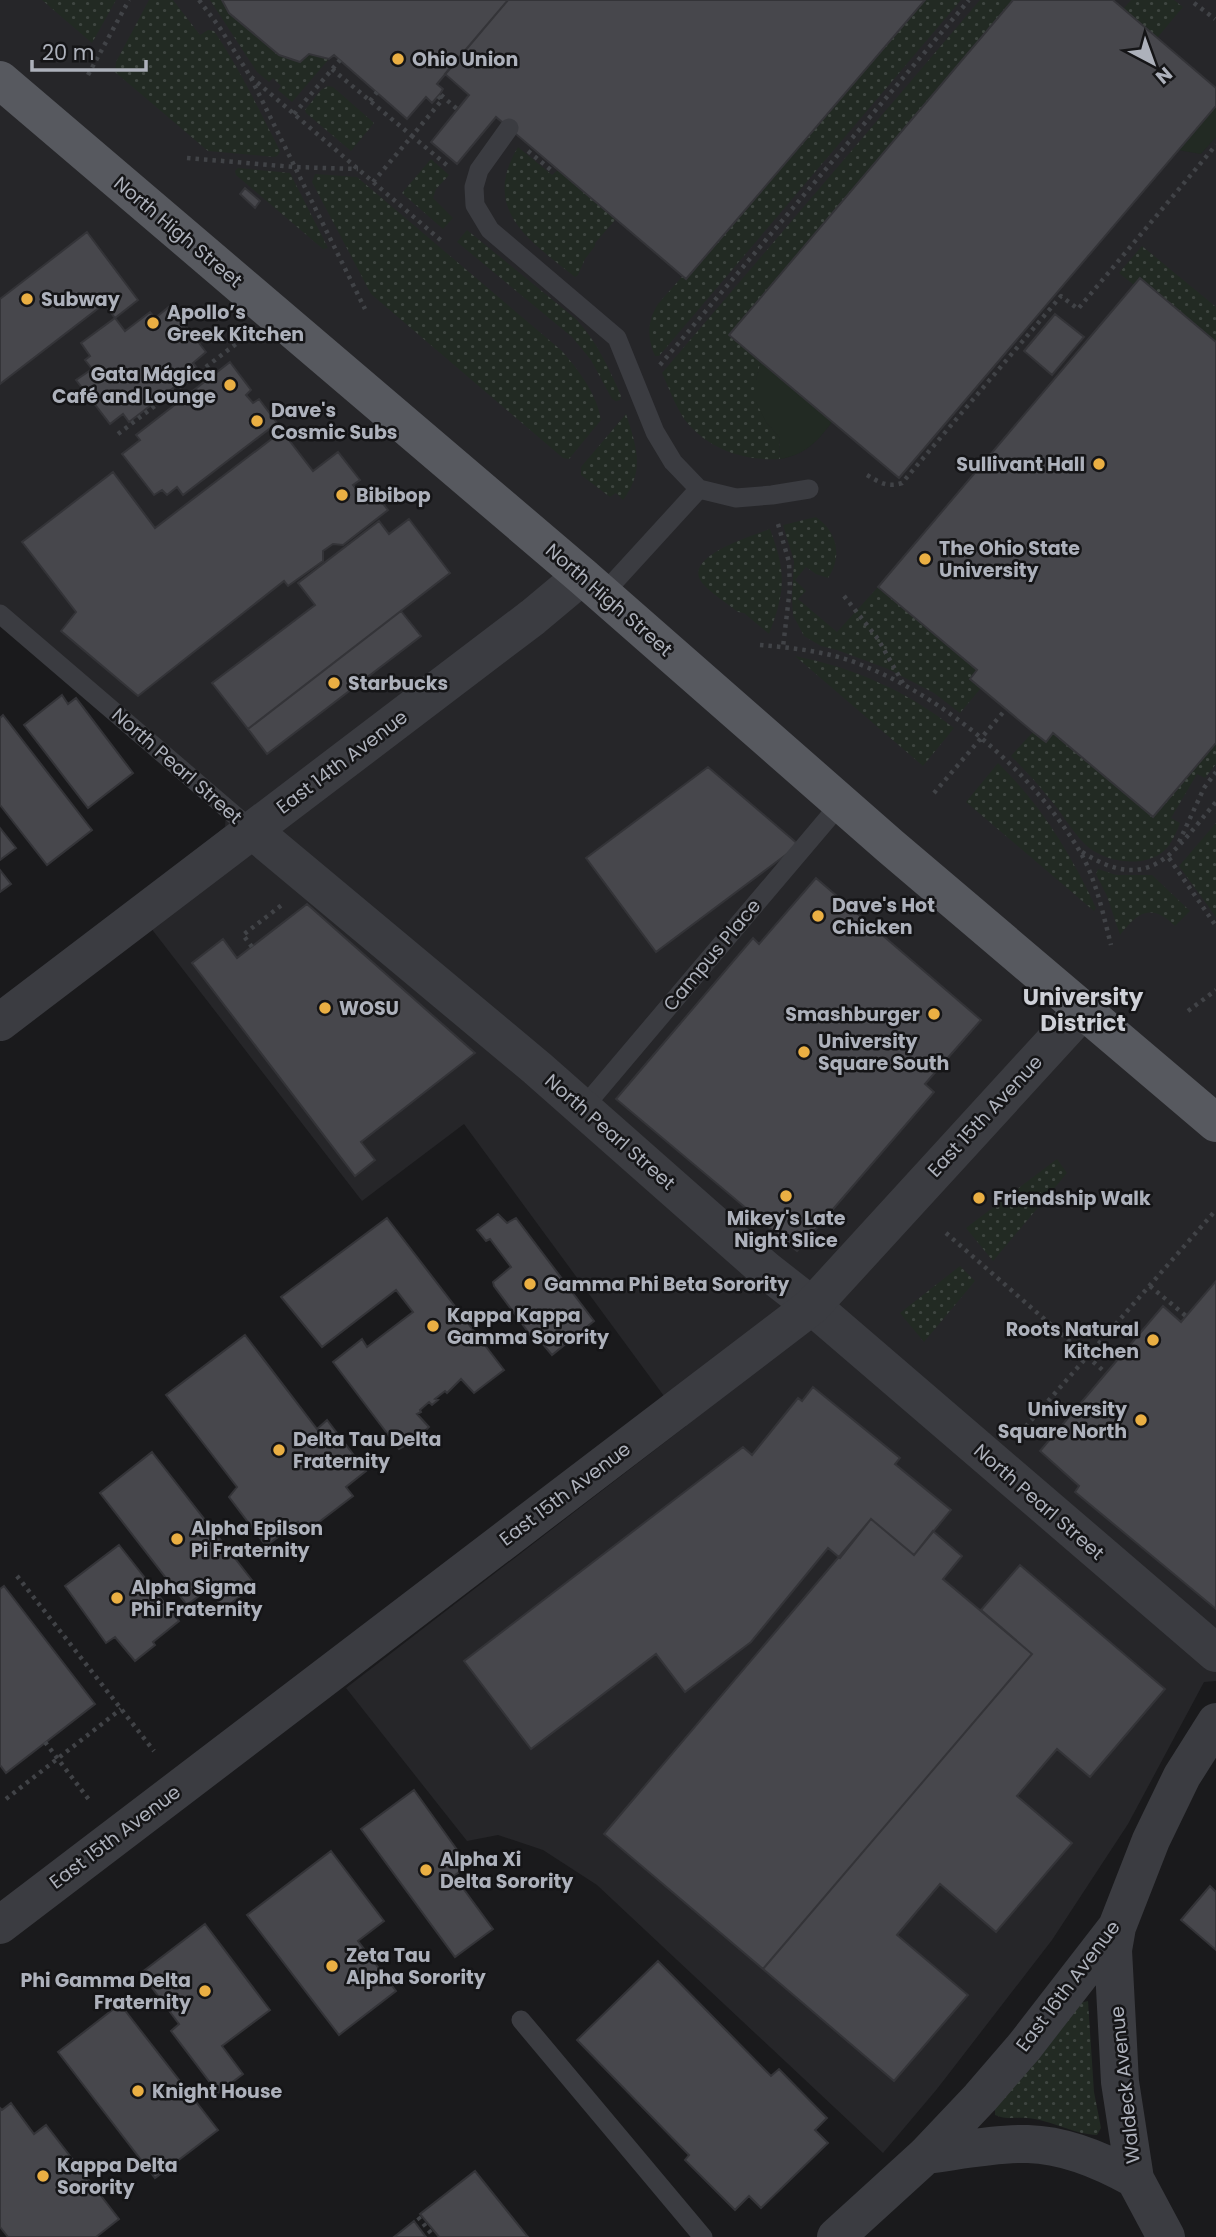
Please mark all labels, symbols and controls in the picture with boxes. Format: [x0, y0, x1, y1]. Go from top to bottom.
scale bar [32, 28, 145, 72]
north arrow [1118, 28, 1188, 98]
text: 20 m [42, 38, 95, 67]
place label: Ohio Union [412, 46, 518, 73]
marker: Ohio Union [390, 51, 406, 67]
text: N [1150, 61, 1178, 90]
street label: North High Street [108, 170, 248, 294]
place label: Subway [41, 286, 121, 313]
marker: Subway [19, 291, 35, 307]
place label: Apollo’s Greek Kitchen [167, 299, 304, 348]
marker: Apollo’s Greek Kitchen [145, 315, 161, 331]
place label: Gata Mágica Café and Lounge [52, 361, 216, 410]
marker: Gata Mágica Café and Lounge [222, 377, 238, 393]
place label: Dave's Cosmic Subs [271, 397, 397, 446]
marker: Dave's Cosmic Subs [249, 413, 265, 429]
place label: Sullivant Hall [956, 451, 1085, 478]
marker: Sullivant Hall [1091, 456, 1107, 472]
place label: Bibibop [356, 482, 431, 509]
marker: Bibibop [334, 487, 350, 503]
place label: The Ohio State University [939, 535, 1080, 584]
street label: North High Street [540, 537, 678, 663]
marker: The Ohio State University [917, 551, 933, 567]
place label: Starbucks [348, 670, 448, 697]
marker: Starbucks [326, 675, 342, 691]
street label: North Pearl Street [106, 702, 248, 830]
street label: East 14th Avenue [271, 704, 413, 820]
place label: Dave's Hot Chicken [832, 892, 935, 941]
street label: Campus Place [657, 893, 767, 1017]
marker: Dave's Hot Chicken [810, 908, 826, 924]
district label: University District [1023, 981, 1144, 1039]
place label: WOSU [339, 995, 399, 1022]
marker: WOSU [317, 1000, 333, 1016]
place label: Smashburger [785, 1001, 920, 1028]
marker: Smashburger [926, 1006, 942, 1022]
place label: University Square South [818, 1028, 949, 1077]
marker: University Square South [796, 1044, 812, 1060]
street label: East 15th Avenue [921, 1049, 1049, 1183]
street label: North Pearl Street [539, 1068, 681, 1196]
place label: Friendship Walk [993, 1185, 1151, 1212]
marker: Mikey's Late Night Slice [778, 1188, 794, 1204]
marker: Friendship Walk [971, 1190, 987, 1206]
place label: Mikey's Late Night Slice [727, 1205, 846, 1254]
place label: Gamma Phi Beta Sorority [544, 1271, 790, 1298]
marker: Gamma Phi Beta Sorority [522, 1276, 538, 1292]
place label: Kappa Kappa Gamma Sorority [447, 1302, 610, 1351]
place label: Roots Natural Kitchen [1006, 1316, 1139, 1365]
marker: Kappa Kappa Gamma Sorority [425, 1318, 441, 1334]
marker: Roots Natural Kitchen [1145, 1332, 1161, 1348]
place label: University Square North [998, 1396, 1128, 1445]
marker: University Square North [1133, 1412, 1149, 1428]
place label: Delta Tau Delta Fraternity [293, 1426, 441, 1475]
street label: East 15th Avenue [494, 1436, 636, 1552]
street label: North Pearl Street [968, 1438, 1110, 1566]
marker: Delta Tau Delta Fraternity [271, 1442, 287, 1458]
place label: Alpha Epilson Pi Fraternity [191, 1515, 323, 1564]
marker: Alpha Epilson Pi Fraternity [169, 1531, 185, 1547]
place label: Alpha Sigma Phi Fraternity [131, 1574, 263, 1623]
marker: Alpha Sigma Phi Fraternity [109, 1590, 125, 1606]
street label: East 15th Avenue [44, 1779, 186, 1895]
place label: Alpha Xi Delta Sorority [440, 1846, 574, 1895]
marker: Alpha Xi Delta Sorority [418, 1862, 434, 1878]
street label: East 16th Avenue [1010, 1915, 1126, 2057]
place label: Zeta Tau Alpha Sorority [346, 1942, 487, 1991]
marker: Zeta Tau Alpha Sorority [324, 1958, 340, 1974]
place label: Phi Gamma Delta Fraternity [20, 1967, 192, 2016]
marker: Phi Gamma Delta Fraternity [197, 1983, 213, 1999]
street label: Waldeck Avenue [1103, 2005, 1147, 2165]
place label: Knight House [152, 2078, 283, 2105]
marker: Knight House [130, 2083, 146, 2099]
place label: Kappa Delta Sorority [57, 2152, 178, 2201]
marker: Kappa Delta Sorority [35, 2168, 51, 2184]

